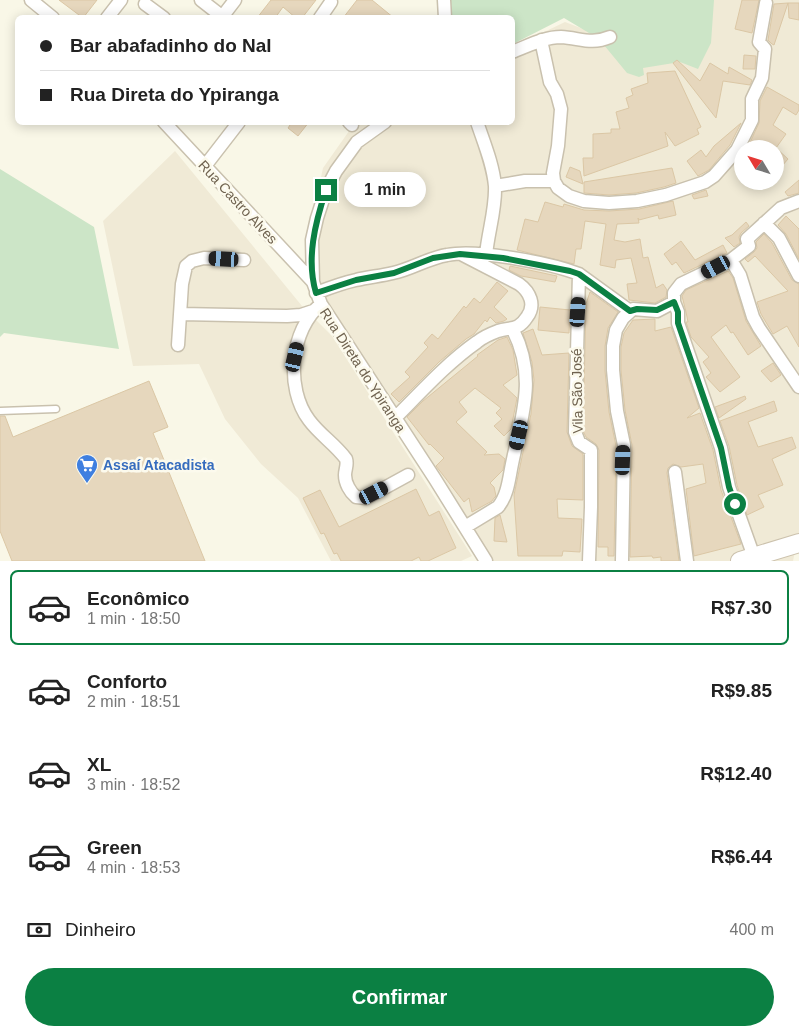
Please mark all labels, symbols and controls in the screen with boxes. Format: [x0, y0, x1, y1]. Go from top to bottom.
text: Bar abafadinho do Nal [70, 35, 272, 56]
text: Rua Direta do Ypiranga [70, 84, 279, 105]
north arrow [734, 140, 784, 190]
map controls [734, 140, 784, 190]
street label: Rua Castro Alves [195, 157, 281, 247]
callout: 1 min [344, 172, 426, 208]
route end [315, 179, 337, 201]
text: 1 min [364, 181, 406, 198]
car [208, 251, 239, 267]
car [699, 253, 732, 281]
car [569, 297, 586, 327]
street label: Rua Direta do Ypiranga [317, 305, 409, 435]
car [284, 341, 305, 373]
street label: Vila São José [568, 348, 586, 434]
car [508, 419, 529, 451]
car [614, 445, 631, 475]
supermarket icon: Assaí Atacadista [75, 453, 99, 484]
place label: Assaí Atacadista [103, 457, 215, 473]
car [357, 480, 390, 506]
route start [724, 493, 746, 515]
icon: car [27, 585, 72, 630]
text: Econômico [87, 588, 189, 609]
text: R$7.30 [711, 597, 772, 618]
text: 1 min · 18:50 [87, 610, 180, 627]
icon: car [27, 668, 72, 713]
text: Conforto [87, 671, 167, 692]
text: R$9.85 [711, 680, 772, 701]
text: 2 min · 18:51 [87, 693, 180, 710]
icon: car [27, 751, 72, 796]
text: XL [87, 754, 111, 775]
text: R$12.40 [700, 763, 772, 784]
text: 3 min · 18:52 [87, 776, 180, 793]
icon: car [27, 834, 72, 879]
text: Green [87, 837, 142, 858]
text: R$6.44 [711, 846, 772, 867]
text: 4 min · 18:53 [87, 859, 180, 876]
icon: cash [25, 916, 53, 944]
text: Dinheiro [65, 919, 136, 940]
text: 400 m [730, 921, 774, 938]
button: Confirmar [25, 968, 774, 1026]

